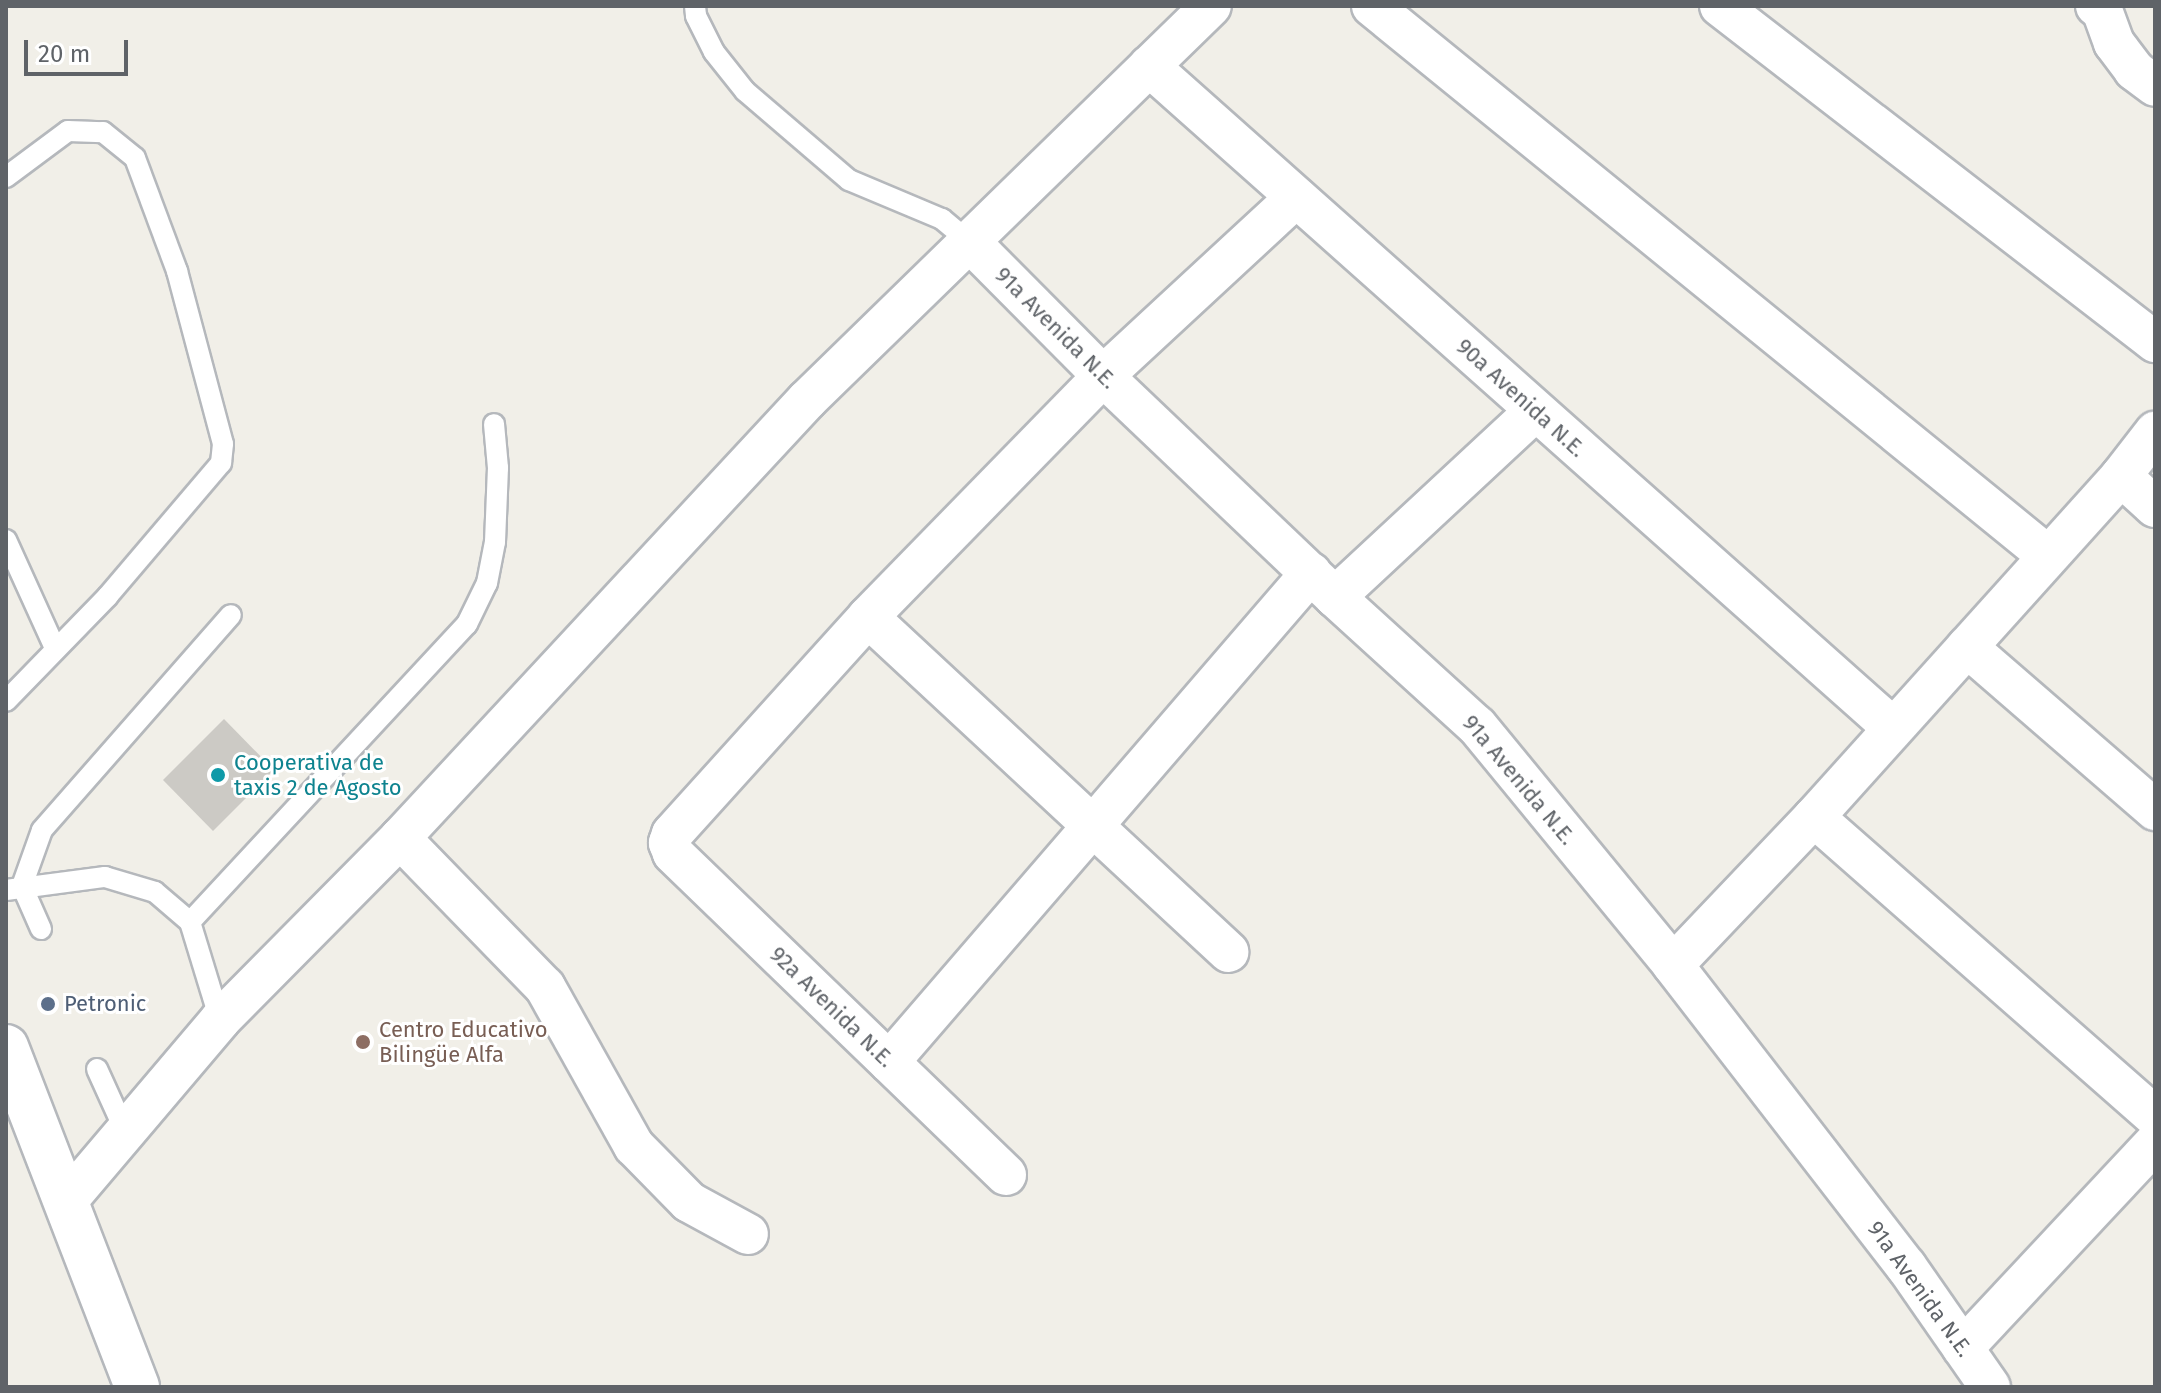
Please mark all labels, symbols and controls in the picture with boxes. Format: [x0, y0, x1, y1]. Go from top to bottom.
scale bar [28, 24, 132, 74]
text: 20 m [38, 40, 90, 68]
street label: 91a Avenida N.E. [990, 262, 1122, 394]
street label: 90a Avenida N.E. [1451, 333, 1591, 463]
street label: 91a Avenida N.E. [1457, 710, 1581, 850]
place label: Cooperativa de taxis 2 de Agosto [234, 749, 402, 800]
marker: Cooperativa de taxis 2 de Agosto [209, 766, 227, 784]
street label: 92a Avenida N.E. [764, 941, 900, 1073]
place label: Petronic [64, 991, 146, 1017]
marker: Petronic [39, 995, 57, 1013]
place label: Centro Educativo Bilingüe Alfa [379, 1016, 547, 1068]
marker: Centro Educativo Bilingüe Alfa [354, 1033, 372, 1051]
street label: 91a Avenida N.E. [1862, 1216, 1978, 1362]

